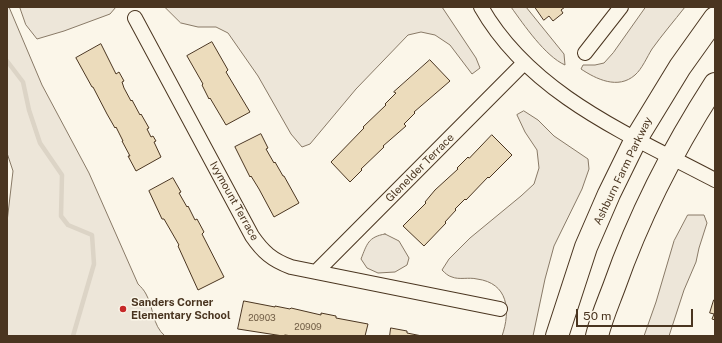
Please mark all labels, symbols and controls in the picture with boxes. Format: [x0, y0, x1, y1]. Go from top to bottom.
street label: Ashburn Farm Parkway [591, 115, 655, 227]
street label: Glenelder Terrace [383, 131, 457, 205]
street label: Ivymount Terrace [207, 159, 261, 243]
place label: Sanders Corner Elementary School [131, 296, 231, 322]
scale bar [578, 301, 695, 327]
marker: Sanders Corner Elementary School [118, 304, 128, 314]
text: 50 m [583, 309, 611, 323]
house number: 20903 [248, 313, 276, 323]
house number: 20909 [294, 322, 322, 332]

